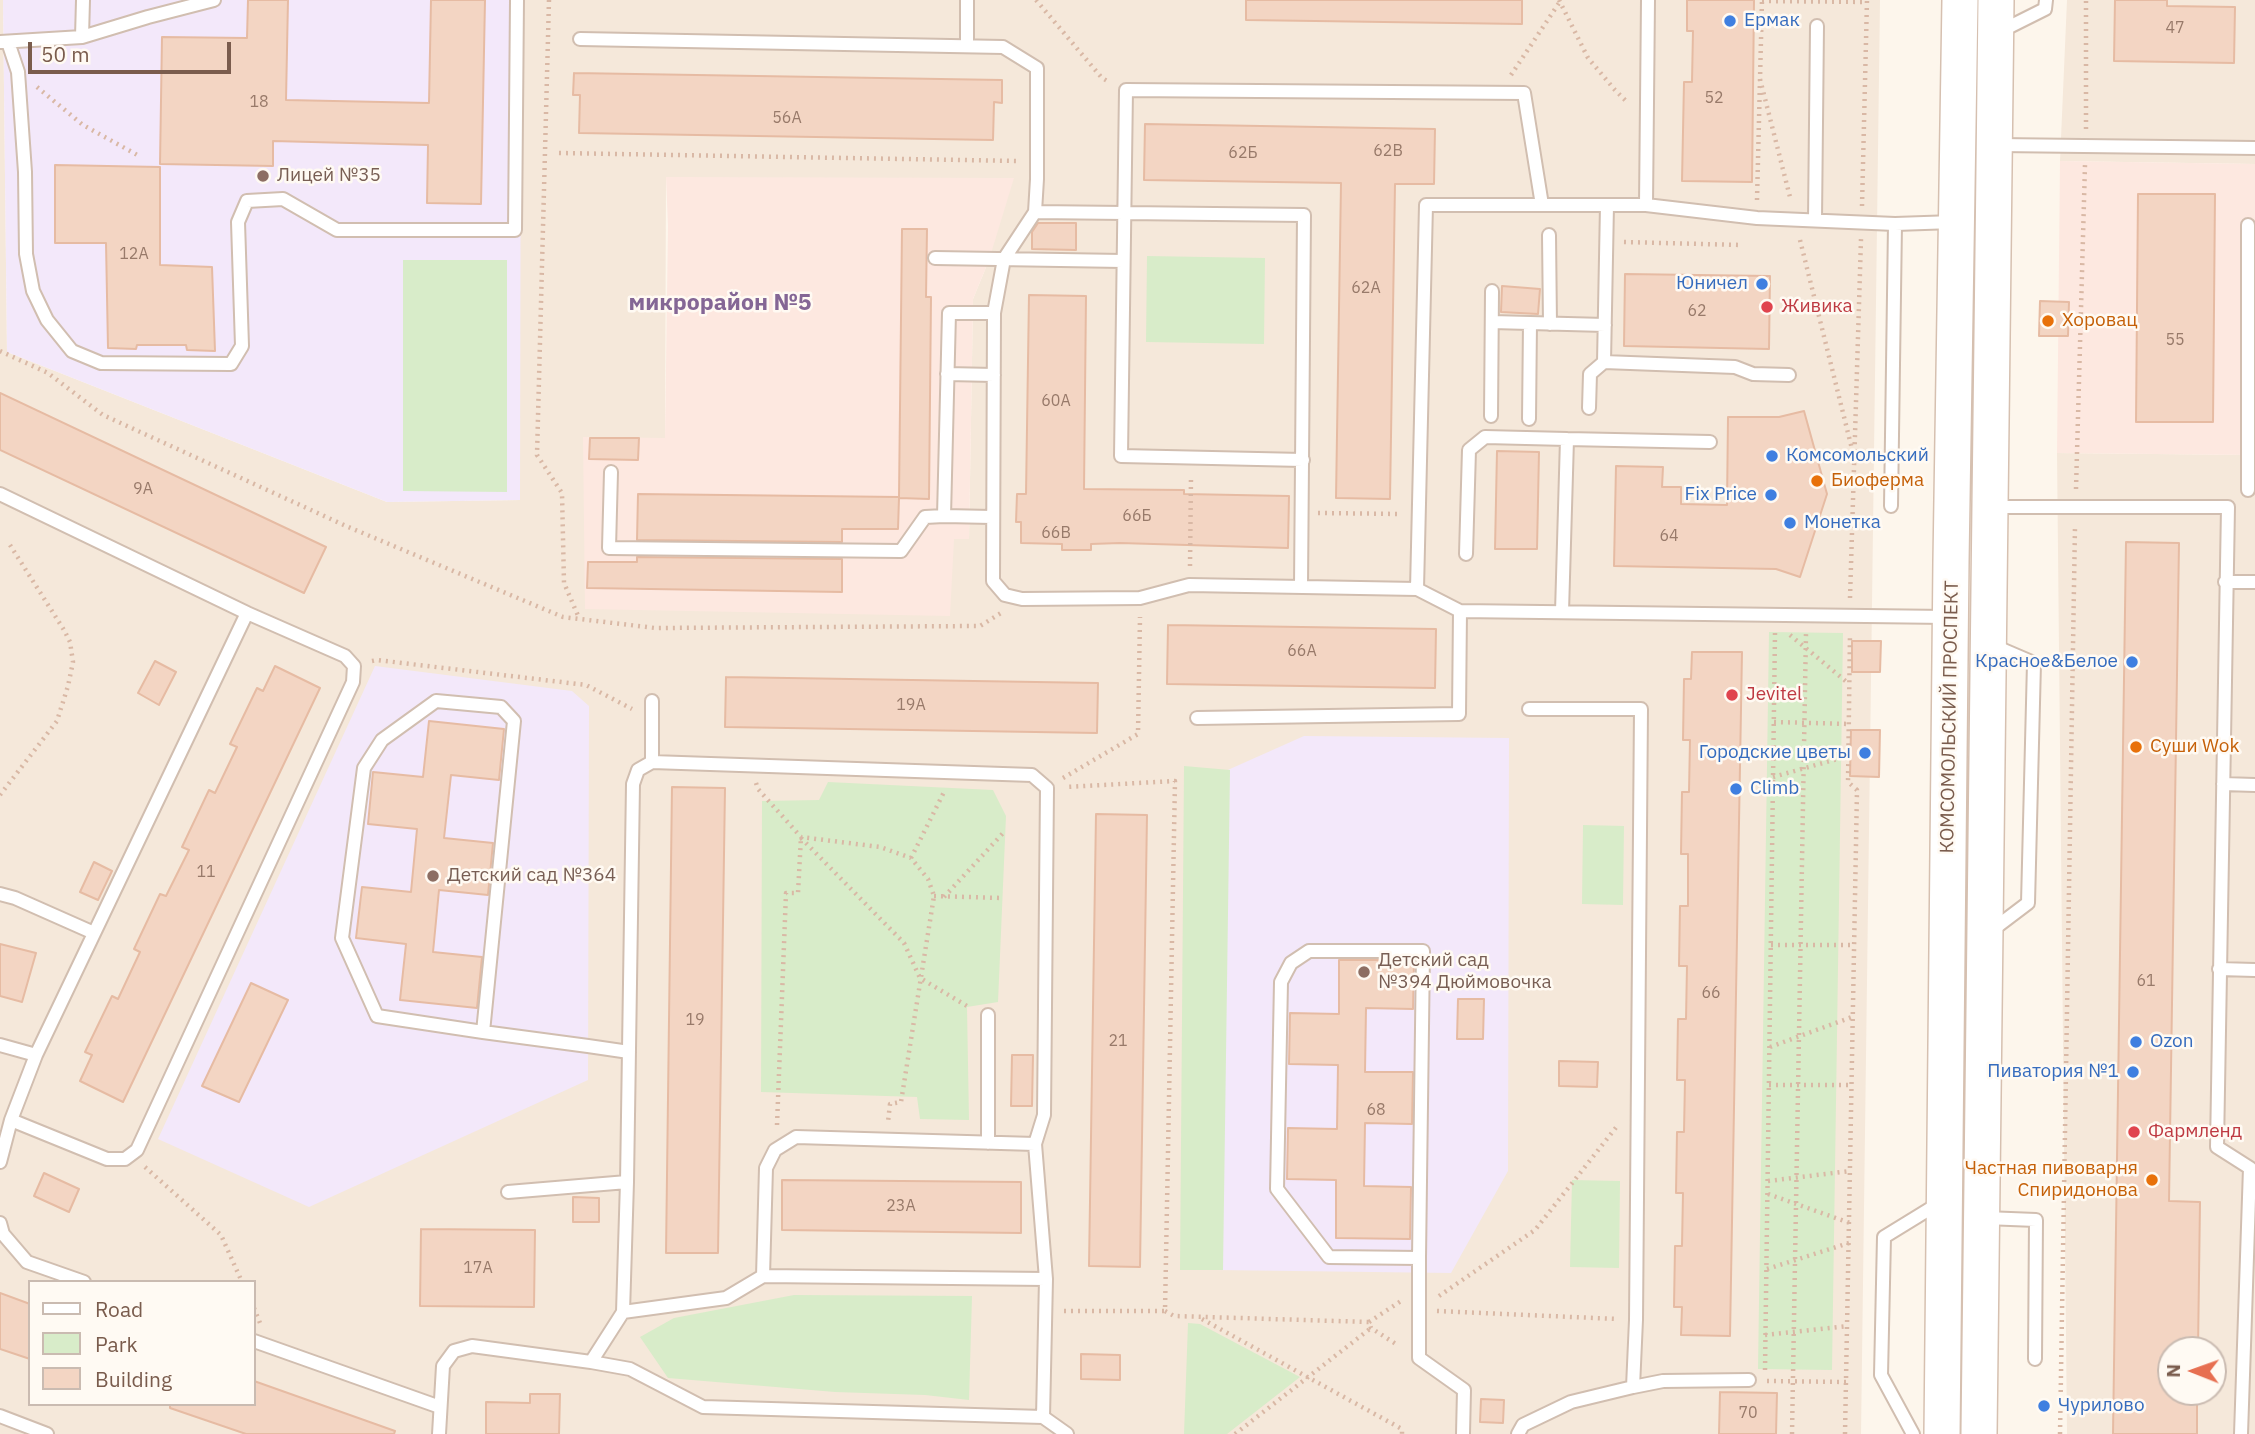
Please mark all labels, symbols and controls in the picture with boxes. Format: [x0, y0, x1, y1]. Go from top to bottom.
place label: Ермак [1744, 10, 1800, 32]
marker: Ермак [1722, 13, 1738, 29]
house number: 47 [2165, 18, 2185, 38]
scale bar [32, 28, 234, 72]
text: 50 m [41, 40, 90, 68]
house number: 52 [1704, 88, 1724, 108]
house number: 18 [249, 92, 269, 112]
house number: 56А [772, 108, 802, 128]
house number: 62В [1373, 141, 1403, 161]
house number: 62Б [1228, 143, 1258, 163]
place label: Лицей №35 [277, 165, 381, 187]
marker: Лицей №35 [255, 168, 271, 184]
house number: 12А [119, 244, 149, 264]
place label: Юничел [1676, 273, 1748, 295]
marker: Юничел [1754, 276, 1770, 292]
house number: 62А [1351, 278, 1381, 298]
district label: микрорайон №5 [628, 289, 812, 317]
place label: Живика [1781, 296, 1853, 318]
marker: Живика [1759, 299, 1775, 315]
house number: 62 [1687, 301, 1707, 321]
place label: Хоровац [2062, 310, 2138, 332]
marker: Хоровац [2040, 313, 2056, 329]
house number: 55 [2165, 330, 2185, 350]
house number: 60А [1041, 391, 1071, 411]
place label: Комсомольский [1786, 445, 1929, 467]
marker: Комсомольский [1764, 448, 1780, 464]
place label: Биоферма [1831, 470, 1924, 492]
marker: Биоферма [1809, 473, 1825, 489]
house number: 9А [133, 479, 153, 499]
place label: Fix Price [1685, 484, 1757, 506]
marker: Fix Price [1763, 487, 1779, 503]
house number: 66Б [1122, 506, 1152, 526]
place label: Монетка [1804, 512, 1881, 534]
marker: Монетка [1782, 515, 1798, 531]
house number: 66В [1041, 523, 1071, 543]
house number: 64 [1659, 526, 1679, 546]
street label: КОМСОМОЛЬСКИЙ ПРОСПЕКТ [1936, 580, 1964, 854]
house number: 66А [1287, 641, 1317, 661]
place label: Красное&Белое [1975, 651, 2118, 673]
marker: Красное&Белое [2124, 654, 2140, 670]
place label: Jevitel [1746, 684, 1802, 706]
marker: Jevitel [1724, 687, 1740, 703]
house number: 19А [896, 695, 926, 715]
place label: Суши Wok [2150, 736, 2239, 758]
marker: Суши Wok [2128, 739, 2144, 755]
place label: Городские цветы [1699, 742, 1851, 764]
marker: Городские цветы [1857, 745, 1873, 761]
place label: Climb [1750, 778, 1799, 800]
marker: Climb [1728, 781, 1744, 797]
house number: 11 [196, 862, 216, 882]
place label: Детский сад №364 [447, 865, 616, 887]
marker: Детский сад №364 [425, 868, 441, 884]
place label: Детский сад №394 Дюймовочка [1378, 950, 1552, 994]
marker: Детский сад №394 Дюймовочка [1356, 964, 1372, 980]
house number: 61 [2136, 971, 2156, 991]
house number: 66 [1701, 983, 1721, 1003]
house number: 19 [685, 1010, 705, 1030]
house number: 21 [1108, 1031, 1128, 1051]
place label: Ozon [2150, 1031, 2194, 1053]
marker: Ozon [2128, 1034, 2144, 1050]
place label: Пиватория №1 [1987, 1061, 2119, 1083]
marker: Пиватория №1 [2125, 1064, 2141, 1080]
house number: 68 [1366, 1100, 1386, 1120]
place label: Фармленд [2148, 1121, 2242, 1143]
marker: Фармленд [2126, 1124, 2142, 1140]
place label: Частная пивоварня Спиридонова [1965, 1158, 2138, 1202]
marker: Частная пивоварня Спиридонова [2144, 1172, 2160, 1188]
house number: 23А [886, 1196, 916, 1216]
house number: 17А [463, 1258, 493, 1278]
legend [28, 1280, 256, 1406]
text: Road [95, 1295, 143, 1323]
text: Park [95, 1330, 138, 1358]
north arrow [2157, 1336, 2227, 1406]
text: N [2161, 1364, 2185, 1378]
text: Building [95, 1365, 172, 1393]
place label: Чурилово [2058, 1395, 2145, 1417]
marker: Чурилово [2036, 1398, 2052, 1414]
house number: 70 [1738, 1403, 1758, 1423]

